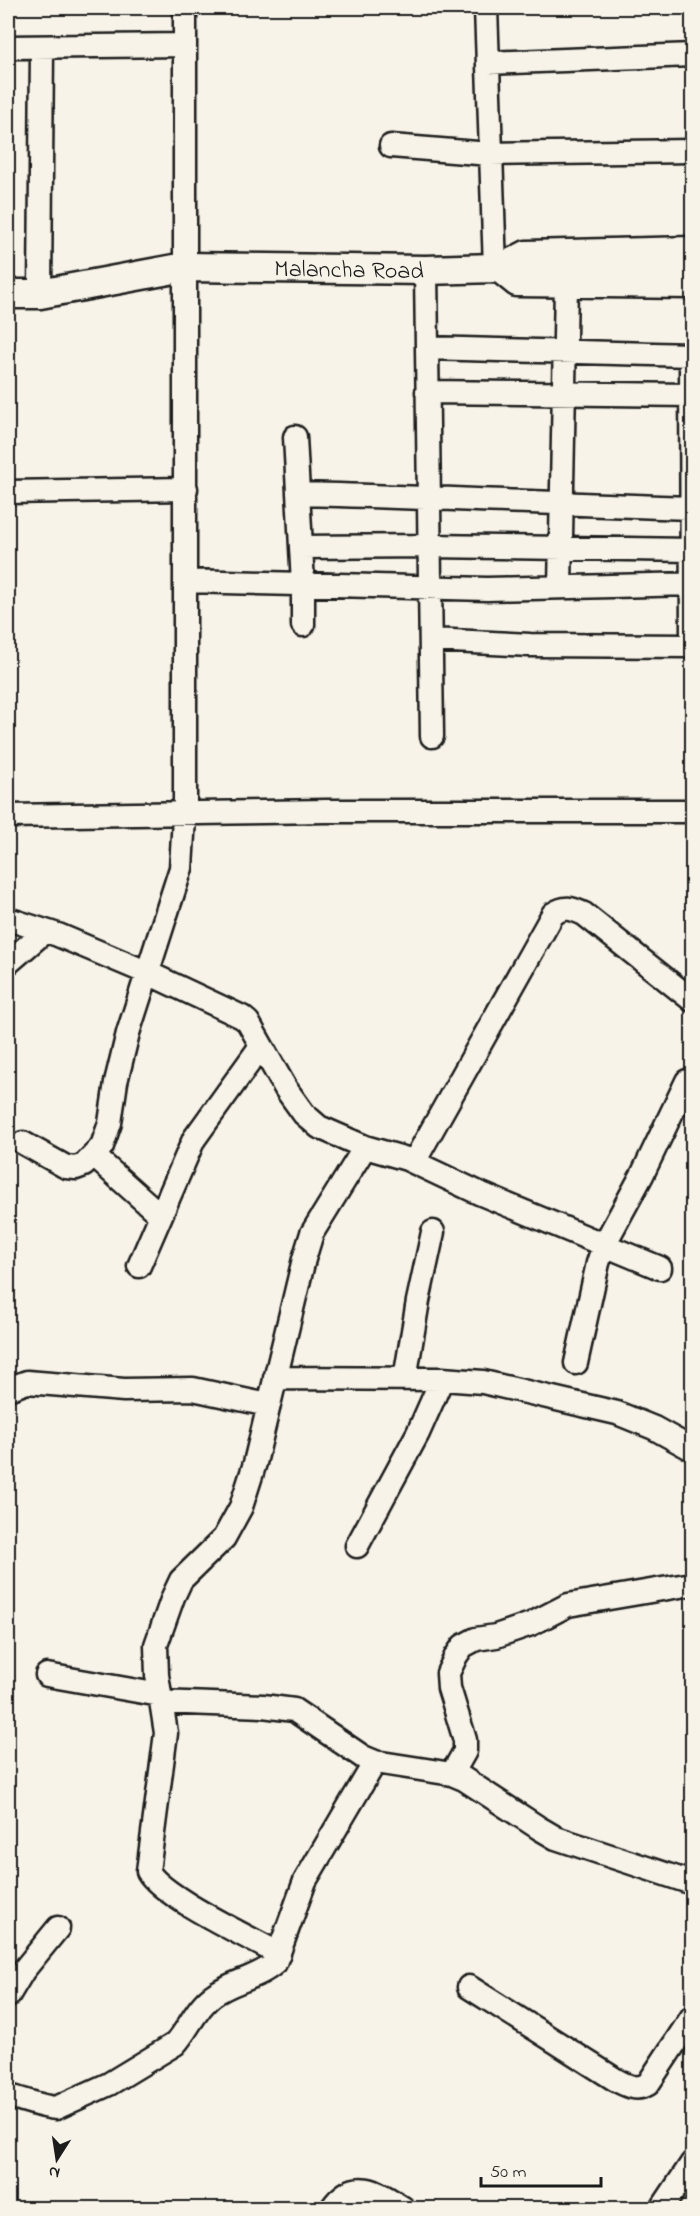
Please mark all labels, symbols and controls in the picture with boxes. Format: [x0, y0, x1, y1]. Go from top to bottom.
street label: Malancha Road [274, 253, 425, 290]
north arrow [27, 2129, 87, 2189]
scale bar [481, 2150, 601, 2188]
text: N [46, 2159, 62, 2185]
text: 50 m [490, 2160, 527, 2186]

